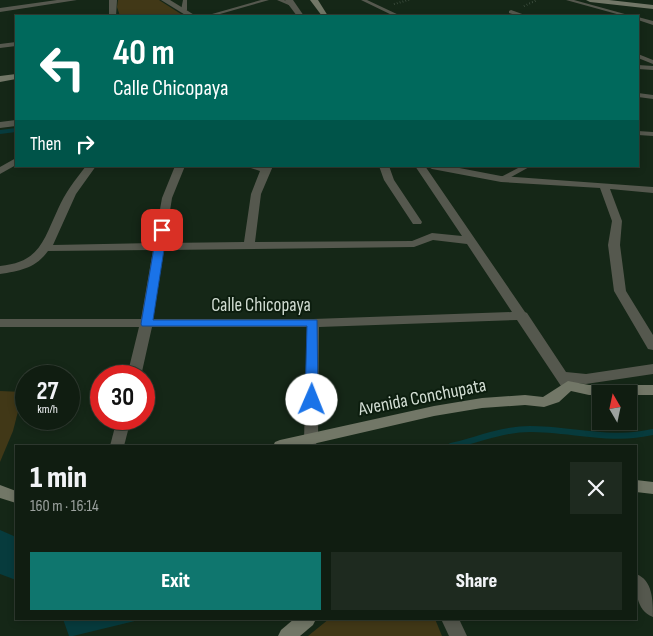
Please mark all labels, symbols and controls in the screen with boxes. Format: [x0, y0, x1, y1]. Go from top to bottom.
text: 40 m [113, 32, 175, 75]
icon: left [30, 35, 95, 100]
text: Calle Chicopaya [113, 75, 228, 102]
icon: right [71, 130, 99, 158]
text: Then [30, 133, 61, 156]
pin [141, 209, 183, 251]
icon: arrive [148, 216, 176, 244]
street label: Calle Chicopaya [211, 294, 311, 317]
speed limit sign: 30 [90, 365, 155, 430]
position arrow [285, 373, 337, 425]
street label: Avenida Conchupata [356, 374, 488, 421]
text: 27 [37, 376, 58, 407]
north arrow [592, 385, 638, 430]
map controls [592, 385, 637, 430]
text: km/h [37, 402, 58, 417]
text: 1 min [30, 460, 87, 496]
button: close [570, 462, 622, 514]
text: 160 m · 16:14 [30, 497, 99, 516]
button: Exit [30, 552, 321, 610]
button: Share [331, 552, 622, 610]

